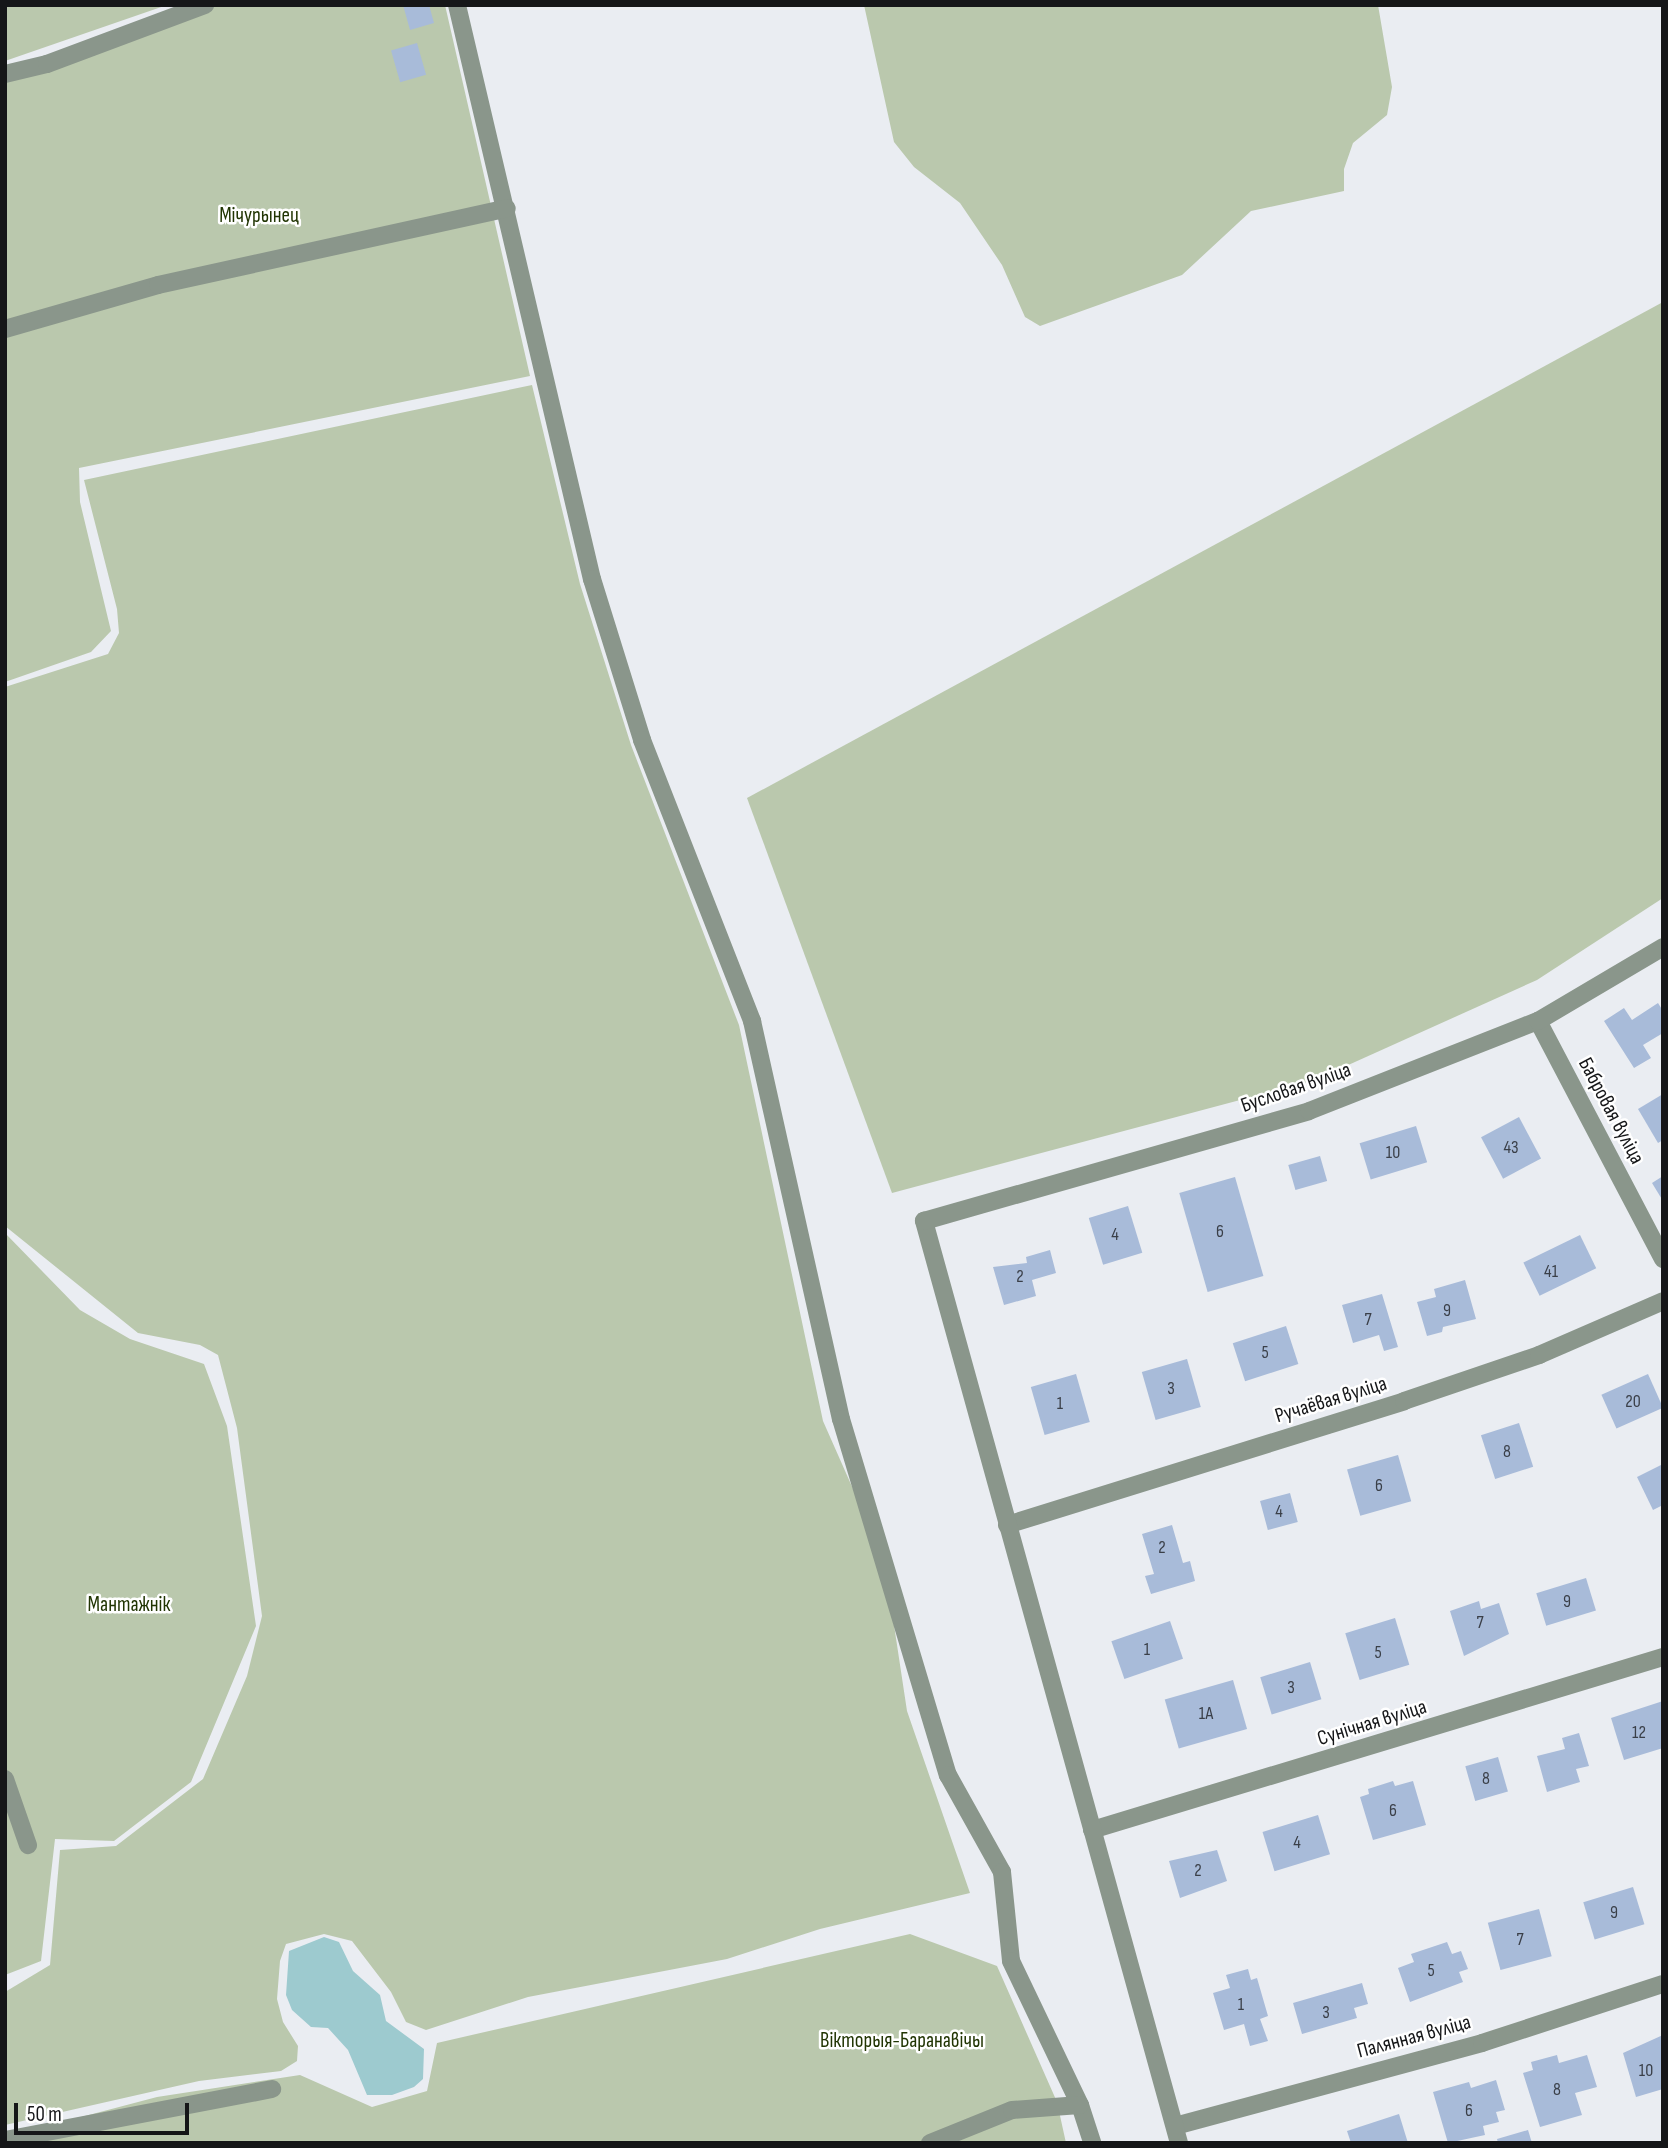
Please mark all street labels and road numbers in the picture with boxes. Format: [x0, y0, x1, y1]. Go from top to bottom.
street label: Бабровая вуліца [1572, 1054, 1650, 1168]
street label: Бусловая вуліца [1238, 1057, 1354, 1119]
street label: Ручаёвая вуліца [1272, 1371, 1390, 1429]
street label: Сунічная вуліца [1314, 1694, 1430, 1752]
street label: Палянная вуліца [1354, 2010, 1474, 2064]

